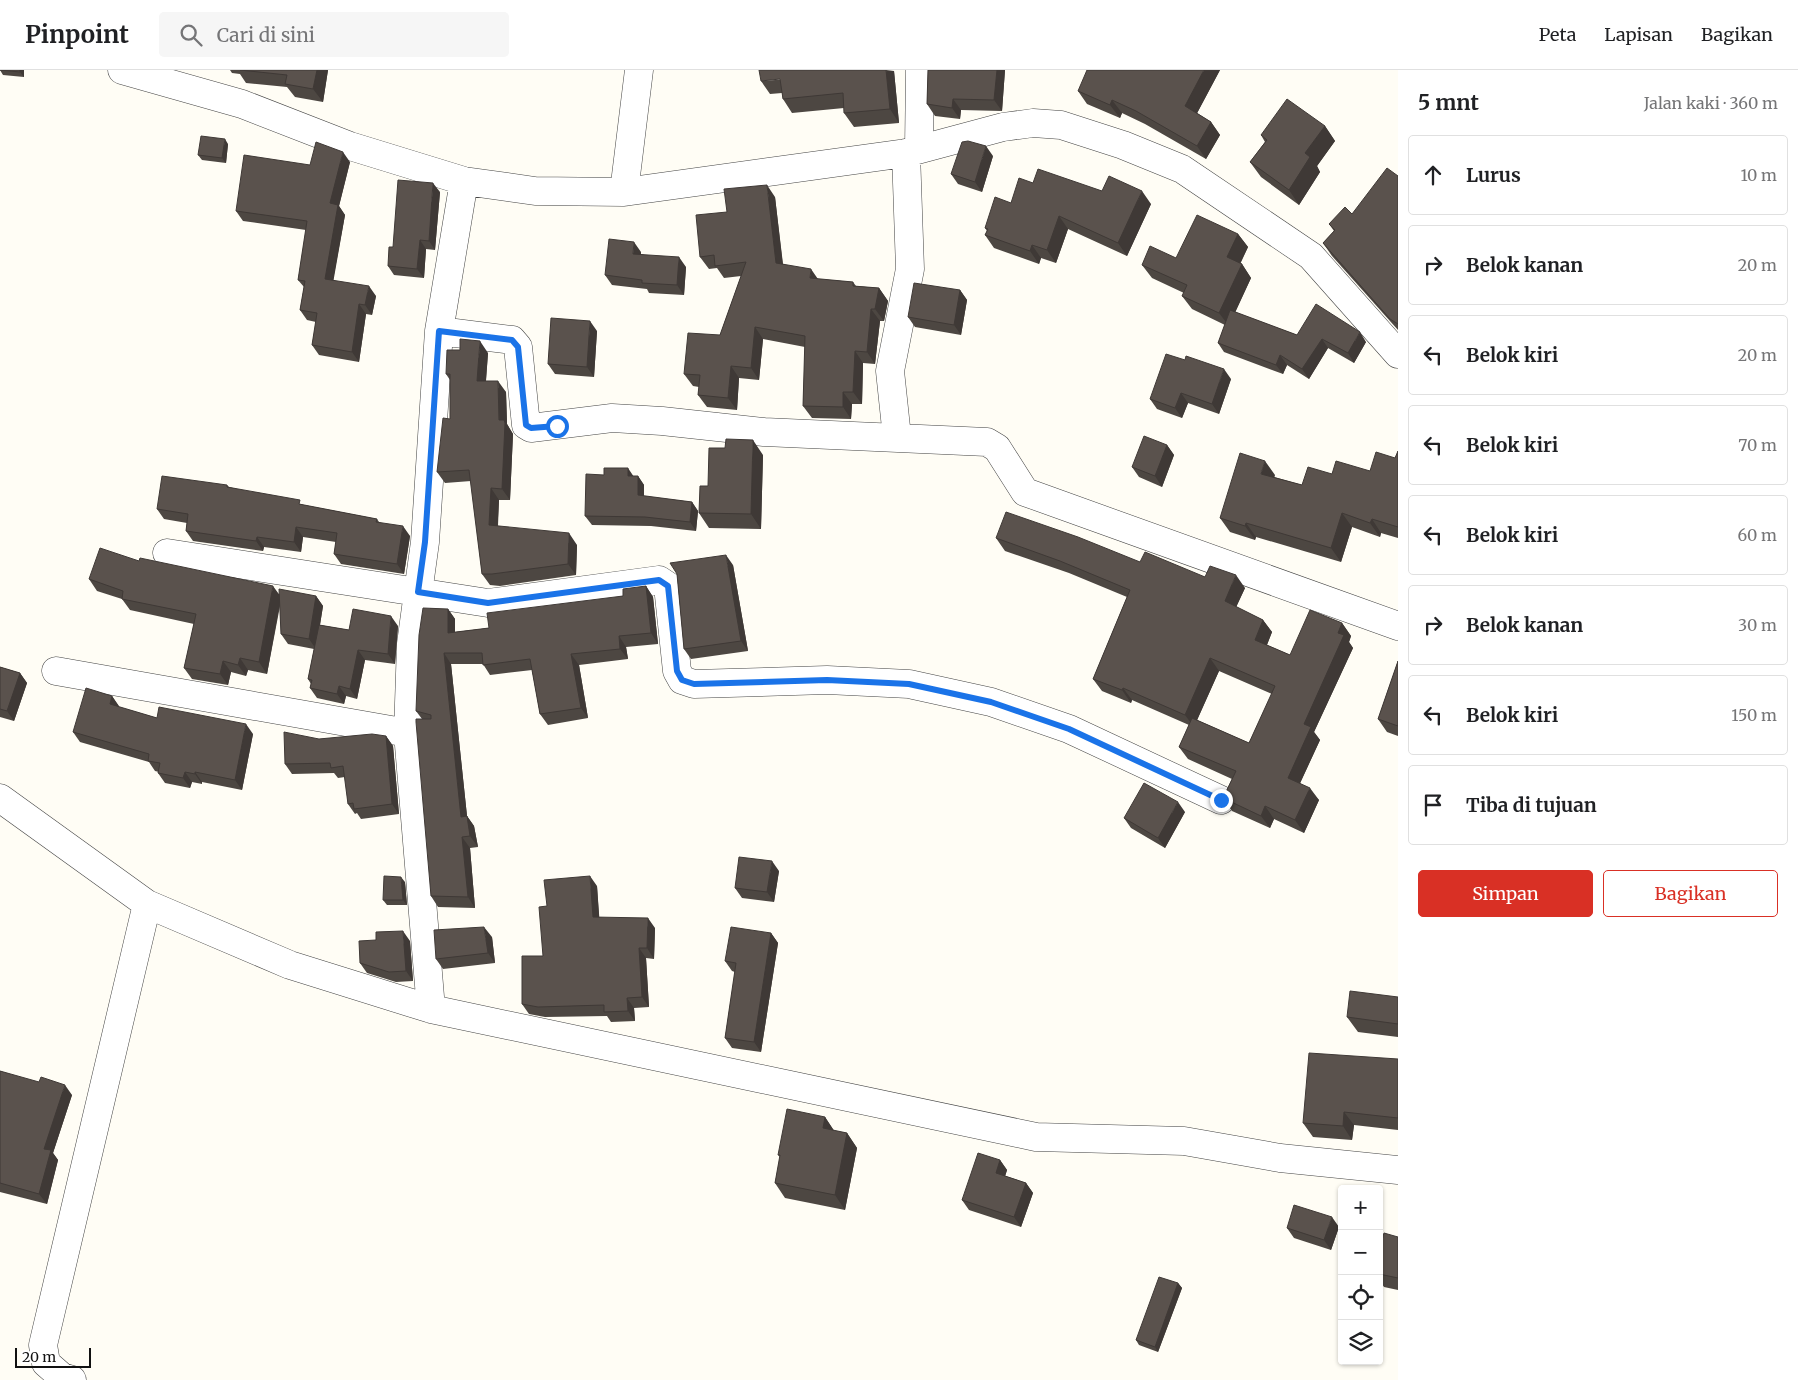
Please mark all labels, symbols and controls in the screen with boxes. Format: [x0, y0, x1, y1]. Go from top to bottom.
search box [159, 12, 509, 57]
text: Pinpoint [25, 19, 129, 50]
icon: search [177, 21, 205, 49]
text: Cari di sini [217, 23, 315, 47]
text: Peta [1539, 23, 1576, 46]
text: Lapisan [1604, 23, 1673, 46]
text: Bagikan [1701, 23, 1773, 46]
text: 5 mnt [1418, 89, 1479, 116]
text: Jalan kaki · 360 m [1644, 93, 1778, 113]
icon: ahead [1419, 161, 1447, 189]
text: Lurus [1466, 163, 1521, 187]
text: 10 m [1740, 165, 1777, 185]
icon: right [1419, 251, 1447, 279]
text: Belok kanan [1466, 253, 1583, 277]
text: 20 m [1738, 255, 1777, 275]
icon: left [1419, 341, 1447, 369]
text: Belok kiri [1466, 343, 1558, 367]
text: 20 m [1738, 345, 1777, 365]
route start [546, 415, 569, 438]
icon: left [1419, 431, 1447, 459]
text: Belok kiri [1466, 433, 1558, 457]
text: 70 m [1738, 435, 1777, 455]
icon: left [1419, 521, 1447, 549]
text: Belok kiri [1466, 523, 1558, 547]
text: 60 m [1737, 525, 1777, 545]
icon: right [1419, 611, 1447, 639]
text: Belok kanan [1466, 613, 1583, 637]
text: 30 m [1738, 615, 1777, 635]
icon: left [1419, 701, 1447, 729]
text: Belok kiri [1466, 703, 1558, 727]
text: 150 m [1731, 705, 1777, 725]
route end [1210, 789, 1233, 812]
icon: arrive [1419, 791, 1447, 819]
text: Tiba di tujuan [1466, 793, 1597, 817]
button: Simpan [1418, 870, 1593, 917]
button: Bagikan [1603, 870, 1778, 917]
map controls [1338, 1185, 1383, 1365]
button: + [1338, 1185, 1383, 1230]
button: − [1338, 1230, 1383, 1275]
button: locate [1338, 1275, 1383, 1320]
button: layers [1338, 1320, 1383, 1365]
scale bar [15, 1345, 91, 1368]
text: 20 m [22, 1348, 56, 1366]

